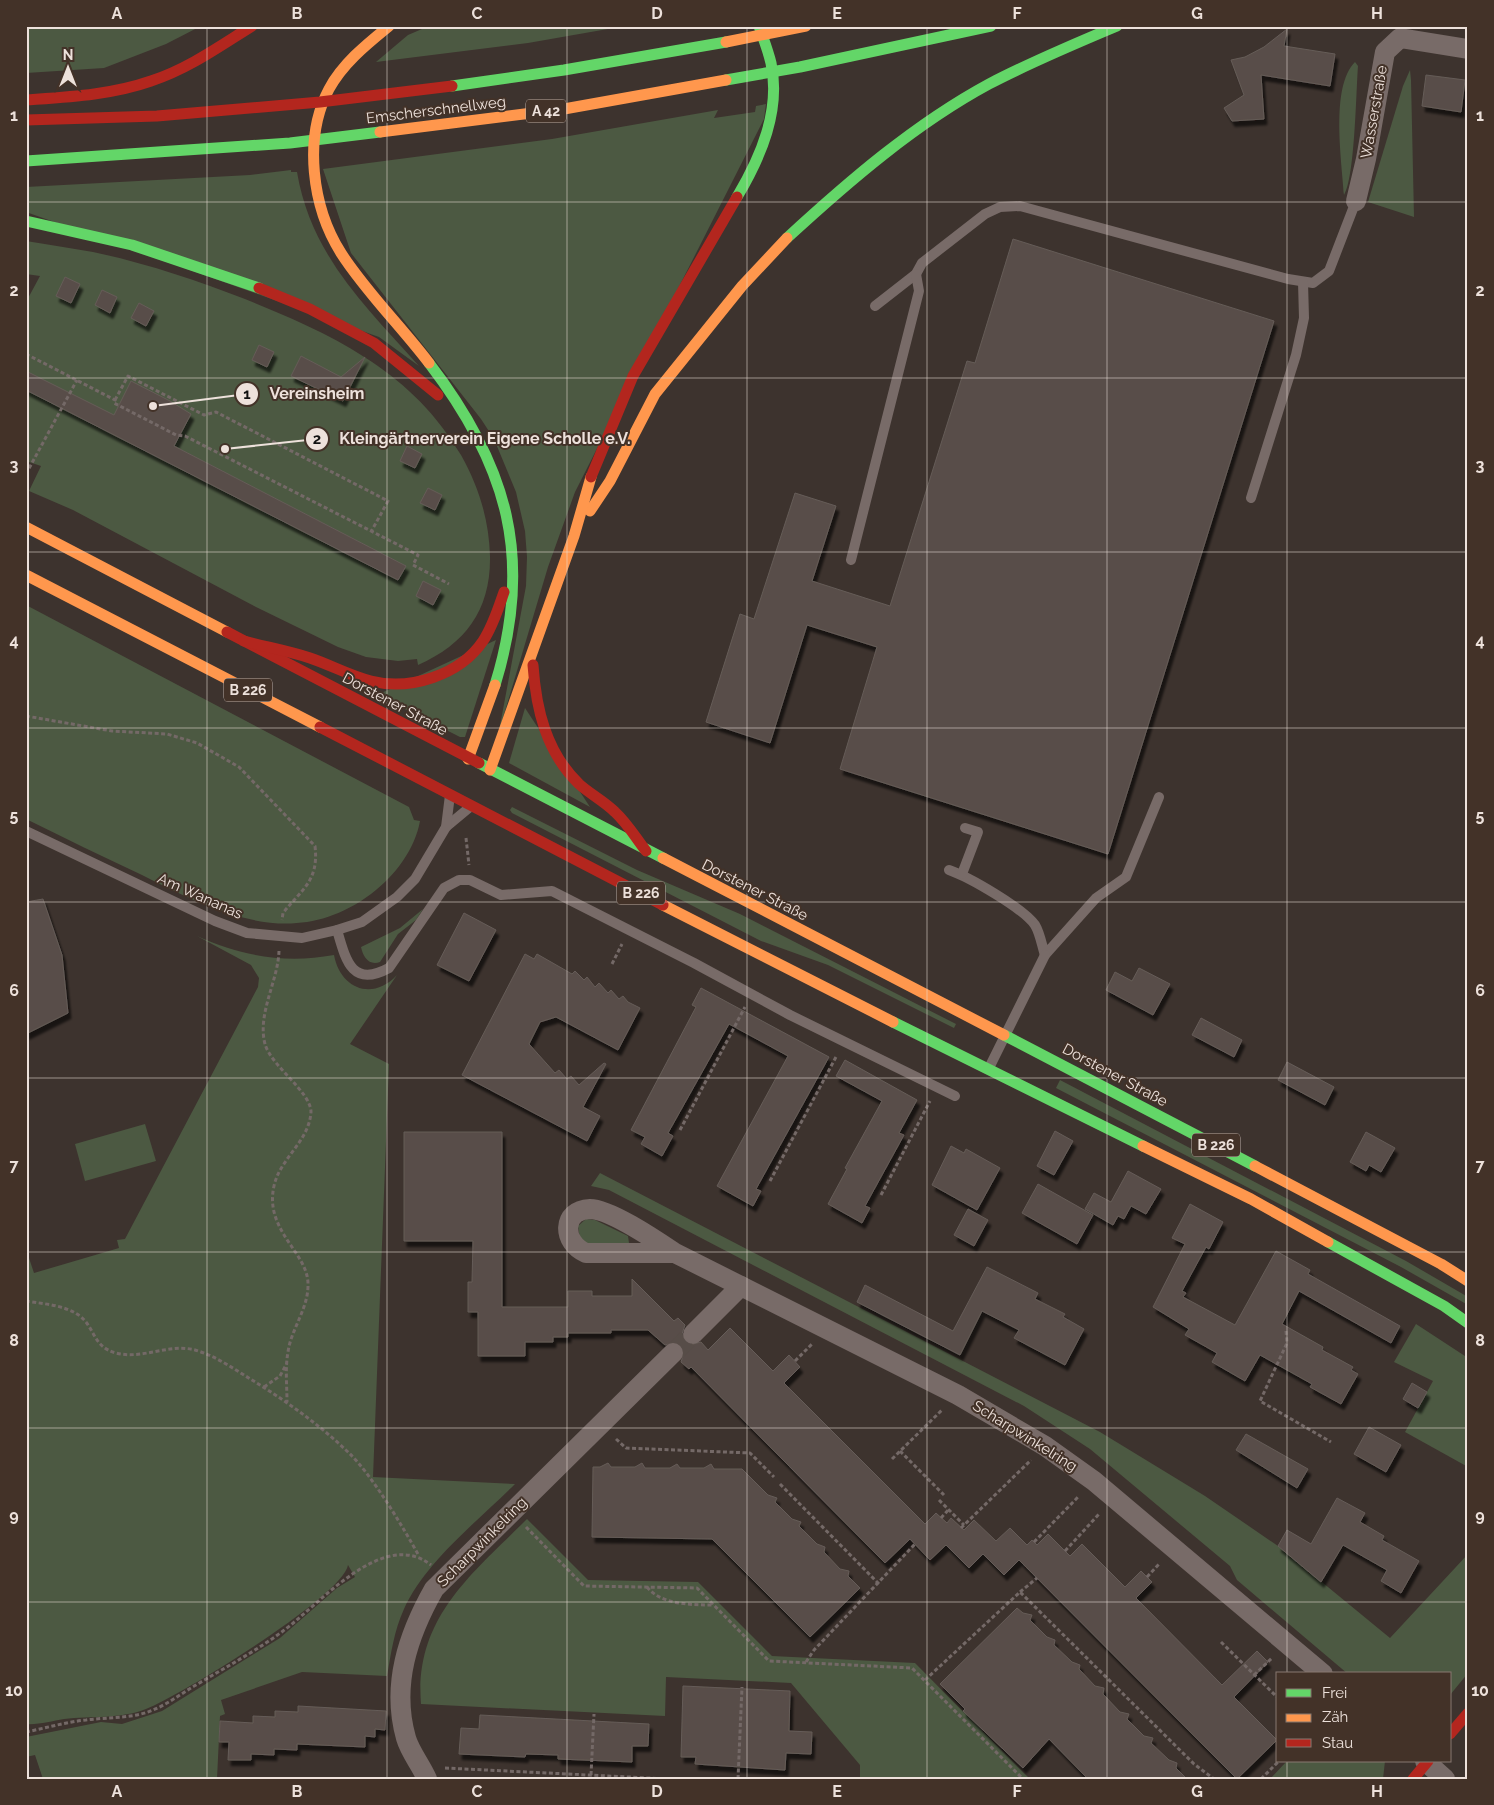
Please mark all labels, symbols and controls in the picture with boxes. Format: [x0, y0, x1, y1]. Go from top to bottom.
text: A [112, 4, 123, 23]
text: B [292, 4, 303, 23]
text: C [472, 4, 483, 23]
text: D [651, 4, 663, 23]
text: E [832, 4, 842, 23]
text: F [1012, 4, 1022, 23]
text: G [1191, 4, 1203, 23]
text: H [1371, 4, 1383, 23]
north arrow [42, 42, 92, 92]
text: N [63, 47, 73, 63]
street label: Wasserstraße [1357, 64, 1391, 160]
street label: Emscherschnellweg [365, 92, 507, 128]
road number: A 42 [526, 100, 566, 122]
text: 1 [10, 106, 18, 125]
text: 1 [1476, 106, 1484, 125]
text: 2 [9, 281, 19, 300]
text: 2 [1475, 281, 1485, 300]
callout: Vereinsheim [235, 378, 374, 409]
text: Vereinsheim [270, 384, 364, 403]
text: 1 [243, 385, 251, 403]
callout: Kleingärtnerverein Eigene Scholle e.V. [304, 423, 641, 454]
text: Kleingärtnerverein Eigene Scholle e.V. [339, 429, 631, 448]
text: 2 [313, 430, 321, 448]
text: 3 [10, 456, 19, 475]
text: 3 [1476, 456, 1485, 475]
text: 4 [9, 631, 19, 650]
text: 4 [1475, 631, 1485, 650]
street label: Dorstener Straße [339, 669, 451, 739]
road number: B 226 [224, 678, 272, 702]
text: 5 [10, 806, 19, 825]
text: 5 [1476, 806, 1485, 825]
street label: Dorstener Straße [699, 856, 811, 925]
street label: Am Wananas [155, 869, 245, 923]
road number: B 226 [617, 881, 665, 904]
text: 6 [9, 981, 19, 1000]
text: 6 [1475, 981, 1485, 1000]
street label: Dorstener Straße [1059, 1040, 1171, 1110]
road number: B 226 [1192, 1134, 1240, 1156]
text: 7 [10, 1156, 19, 1175]
text: 7 [1476, 1156, 1485, 1175]
text: 8 [9, 1331, 19, 1350]
text: 8 [1475, 1331, 1485, 1350]
street label: Scharpwinkelring [969, 1397, 1081, 1475]
street label: Scharpwinkelring [433, 1493, 531, 1591]
text: 9 [9, 1506, 19, 1525]
text: 9 [1475, 1506, 1485, 1525]
legend [1276, 1672, 1452, 1762]
text: 10 [5, 1681, 23, 1700]
text: 10 [1471, 1681, 1489, 1700]
text: Frei [1322, 1684, 1347, 1702]
text: Zäh [1322, 1708, 1348, 1726]
text: Stau [1322, 1734, 1353, 1752]
text: A [112, 1782, 123, 1801]
text: B [292, 1782, 303, 1801]
text: C [472, 1782, 483, 1801]
text: D [651, 1782, 663, 1801]
text: E [832, 1782, 842, 1801]
text: F [1012, 1782, 1022, 1801]
text: G [1191, 1782, 1203, 1801]
text: H [1371, 1782, 1383, 1801]

